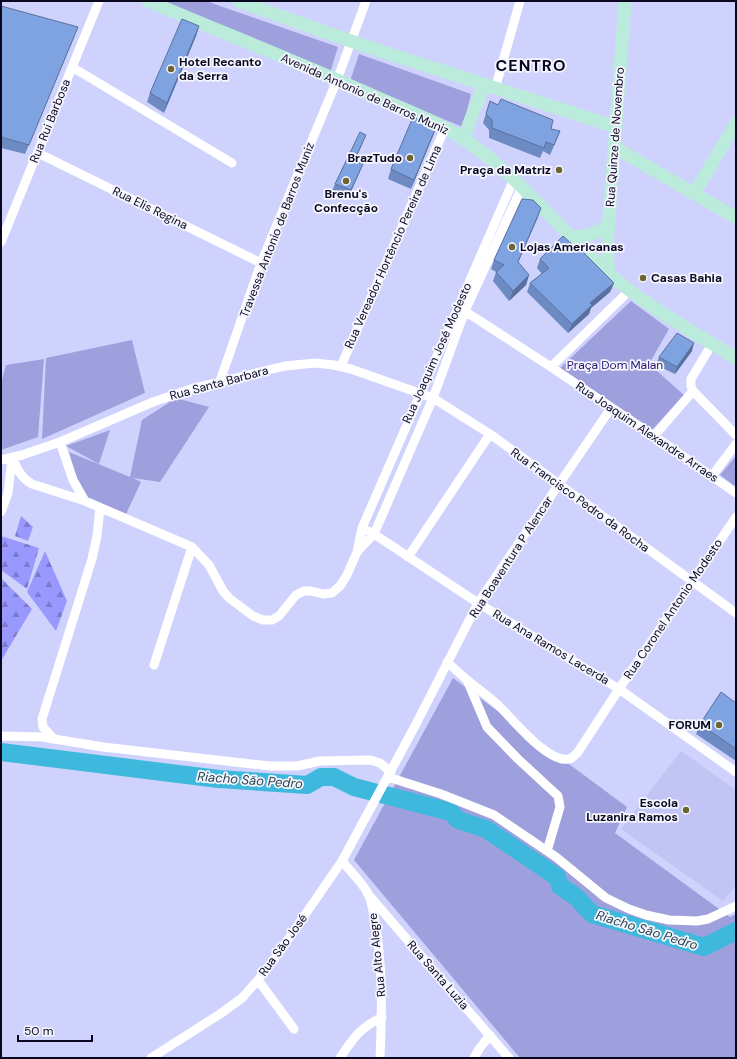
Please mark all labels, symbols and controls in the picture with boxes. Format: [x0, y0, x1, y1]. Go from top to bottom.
street label: Avenida Antonio de Barros Muniz [278, 50, 452, 138]
place label: Hotel Recanto da Serra [179, 54, 261, 84]
district label: CENTRO [496, 55, 567, 76]
marker: Hotel Recanto da Serra [166, 64, 176, 74]
street label: Rua Quinze de Novembro [602, 67, 628, 207]
street label: Rua Rui Barbosa [26, 77, 74, 165]
street label: Travessa Antonio de Barros Muniz [236, 140, 318, 320]
street label: Rua Vereador Hortêncio Pereira de Lima [341, 143, 445, 351]
place label: BrazTudo [347, 150, 402, 166]
marker: BrazTudo [405, 153, 415, 163]
place label: Praça da Matriz [460, 162, 551, 178]
marker: Praça da Matriz [554, 165, 564, 175]
marker: Brenu's Confecção [341, 176, 351, 186]
street label: Rua Elis Regina [110, 183, 190, 233]
place label: Brenu's Confecção [314, 186, 378, 216]
place label: Lojas Americanas [520, 239, 624, 255]
marker: Lojas Americanas [507, 242, 517, 252]
place label: Casas Bahia [651, 270, 722, 286]
marker: Casas Bahia [638, 273, 648, 283]
street label: Rua Joaquim José Modesto [399, 280, 475, 426]
park label: Praça Dom Malan [567, 357, 663, 373]
street label: Rua Santa Barbara [168, 362, 270, 404]
street label: Rua Joaquim Alexandre Arraes [572, 378, 722, 486]
street label: Rua Francisco Pedro da Rocha [507, 444, 653, 556]
street label: Rua Boaventura P Alencar [466, 493, 557, 621]
street label: Rua Coronel Antonio Modesto [620, 536, 726, 682]
street label: Rua Ana Ramos Lacerda [490, 606, 612, 688]
place label: FORUM [668, 717, 711, 733]
marker: FORUM [714, 720, 724, 730]
water label: Riacho São Pedro [197, 768, 304, 792]
place label: Escola Luzanira Ramos [586, 795, 678, 825]
marker: Escola Luzanira Ramos [681, 805, 691, 815]
water label: Riacho São Pedro [594, 906, 700, 954]
street label: Rua São José [255, 910, 311, 979]
street label: Rua Alto Alegre [365, 912, 389, 998]
street label: Rua Santa Luzia [404, 937, 472, 1013]
scale bar [18, 1017, 92, 1043]
text: 50 m [24, 1023, 53, 1039]

